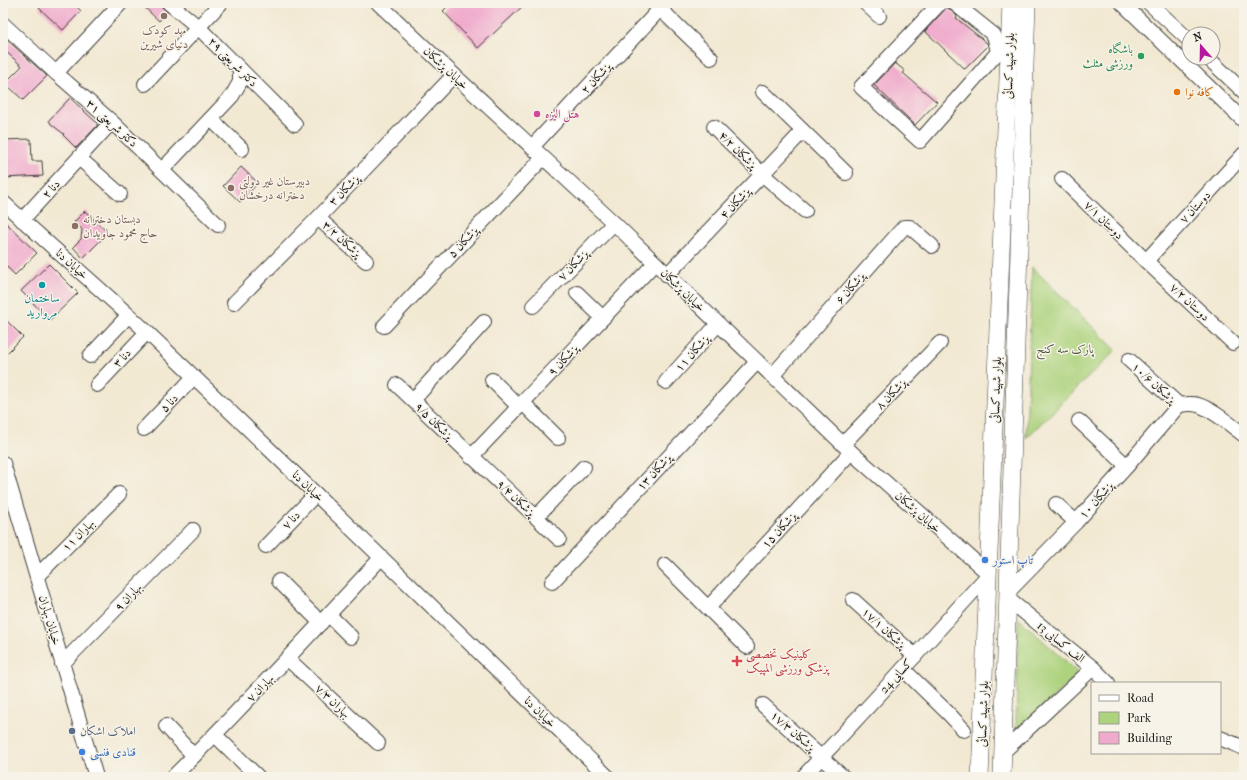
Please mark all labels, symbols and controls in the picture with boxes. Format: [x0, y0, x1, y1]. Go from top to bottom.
marker: مهد کودک دنیای شیرین [159, 11, 169, 21]
place label: مهد کودک دنیای شیرین [140, 23, 188, 51]
north arrow [1181, 26, 1221, 66]
text: N [1192, 29, 1205, 45]
street label: بلوار شهید کسائی [1001, 33, 1018, 99]
street label: ۲۹ دکتر شریعتی [204, 34, 261, 91]
place label: باشگاه ورزشی مثلث [1083, 41, 1133, 72]
street label: خیابان پزشکان [420, 44, 471, 93]
marker: باشگاه ورزشی مثلث [1136, 51, 1146, 61]
street label: ۲ پزشکان [578, 58, 616, 97]
place label: کافه نوا [1185, 85, 1214, 100]
marker: کافه نوا [1172, 87, 1182, 97]
street label: ۳۱ دکتر شریعتی [82, 96, 141, 151]
place label: هتل الیزه [545, 107, 579, 123]
marker: هتل الیزه [532, 109, 542, 119]
street label: ۴/۲ پزشکان [715, 128, 761, 174]
street label: ۳ پزشکان [326, 170, 364, 209]
place label: دبیرستان غیر دولتی دخترانه درخشان [239, 174, 310, 202]
street label: ۲ دنا [39, 177, 63, 201]
marker: دبیرستان غیر دولتی دخترانه درخشان [226, 183, 236, 193]
street label: ۴ پزشکان [717, 183, 755, 222]
street label: ۷ دوستان [1177, 188, 1214, 227]
street label: ۷/۱ دوستان [1081, 198, 1127, 243]
place label: دبستان دخترانه حاج محمود جاویدان [83, 212, 158, 244]
street label: ۳/۲ پزشکان [319, 218, 366, 262]
marker: دبستان دخترانه حاج محمود جاویدان [70, 221, 80, 231]
street label: ۵ پزشکان [445, 222, 483, 261]
street label: ۷ پزشکان [555, 245, 593, 284]
street label: خیابان دنا [53, 246, 91, 282]
street label: خیابان پزشکان [657, 266, 708, 315]
street label: ۶ پزشکان [832, 268, 870, 307]
marker: ساختمان مروارید [37, 280, 47, 290]
street label: ۷/۲ دوستان [1167, 280, 1213, 325]
place label: ساختمان مروارید [24, 291, 60, 321]
street label: ۱۱ پزشکان [672, 330, 714, 375]
street label: ۹ پزشکان [545, 340, 583, 379]
park label: پارک سه کنج [1036, 342, 1094, 360]
street label: ۳ دنا [110, 346, 134, 370]
street label: بلوار شهید کسائی [988, 357, 1005, 423]
street label: ۱۰/۶ پزشکان [1128, 360, 1180, 408]
street label: ۸ پزشکان [873, 374, 911, 413]
street label: ۵ دنا [157, 391, 181, 415]
street label: ۹/۵ پزشکان [411, 399, 457, 445]
street label: ۱۳ پزشکان [634, 450, 676, 494]
street label: خیابان دنا [289, 468, 327, 504]
street label: ۹/۴ پزشکان [493, 477, 540, 521]
street label: ۱۰ پزشکان [1076, 477, 1118, 522]
street label: خیابان پزشکان [892, 488, 944, 536]
street label: ۷ دنا [279, 508, 303, 532]
street label: ۱۵ پزشکان [759, 508, 801, 552]
street label: ۱۱ بهاران [59, 516, 98, 555]
place label: تاپ استور [992, 553, 1034, 568]
marker: تاپ استور [980, 555, 990, 565]
street label: ۹ بهاران [112, 580, 145, 614]
street label: خیابان بهاران [35, 593, 64, 647]
street label: ۱۷/۱ پزشکان [858, 605, 910, 653]
street label: 13 الف کسایی [1034, 618, 1088, 667]
place label: کلینیک تخصصی پزشکی ورزشی المپیک [746, 647, 831, 677]
marker: کلینیک تخصصی پزشکی ورزشی المپیک [731, 655, 743, 667]
street label: کسایی 24 [877, 656, 916, 697]
street label: ۷ بهاران [244, 671, 277, 705]
street label: ۷/۳ بهاران [312, 681, 353, 721]
street label: بلوار شهید کسائی [975, 681, 992, 747]
legend [1091, 682, 1221, 754]
text: Road [1127, 691, 1154, 705]
street label: خیابان دنا [521, 694, 559, 730]
street label: ۱۷/۳ پزشکان [767, 708, 820, 756]
text: Park [1127, 711, 1152, 725]
place label: املاک اشکان [80, 724, 136, 738]
marker: املاک اشکان [67, 726, 77, 736]
text: Building [1127, 731, 1172, 745]
place label: قنادی فنسی [90, 745, 136, 761]
marker: قنادی فنسی [77, 747, 87, 757]

